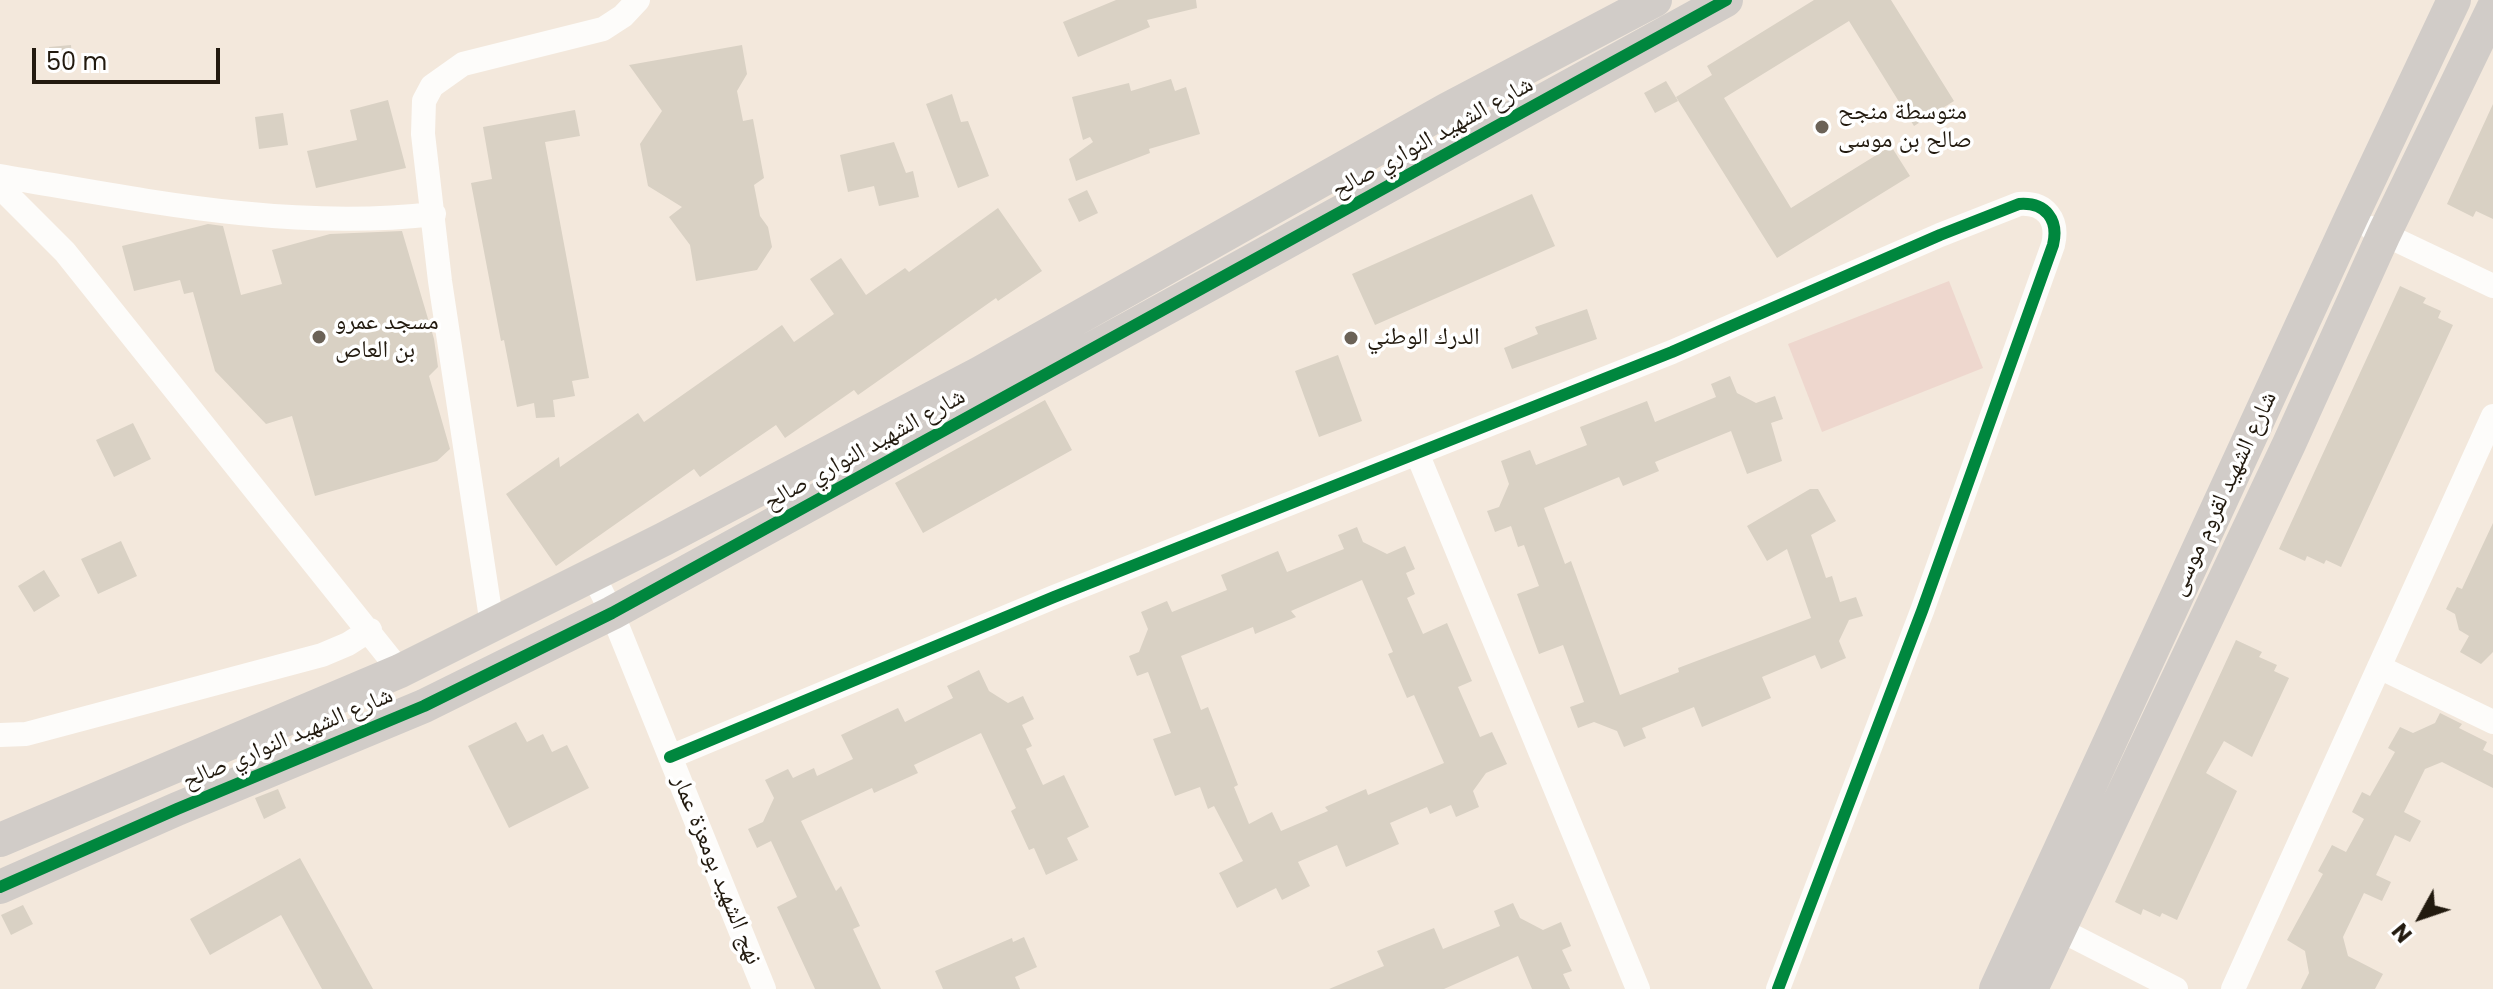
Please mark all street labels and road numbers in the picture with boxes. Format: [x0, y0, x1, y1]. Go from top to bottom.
street label: شارع الشهيد النواري صالح [1327, 71, 1539, 205]
street label: شارع الشهيد النواري صالح [759, 383, 971, 517]
street label: شارع الشهيد لقروم موسى [2164, 387, 2284, 601]
street label: شارع الشهيد النواري صالح [179, 682, 397, 796]
street label: نهج الشهيد بومعزة عمار [665, 771, 767, 969]

